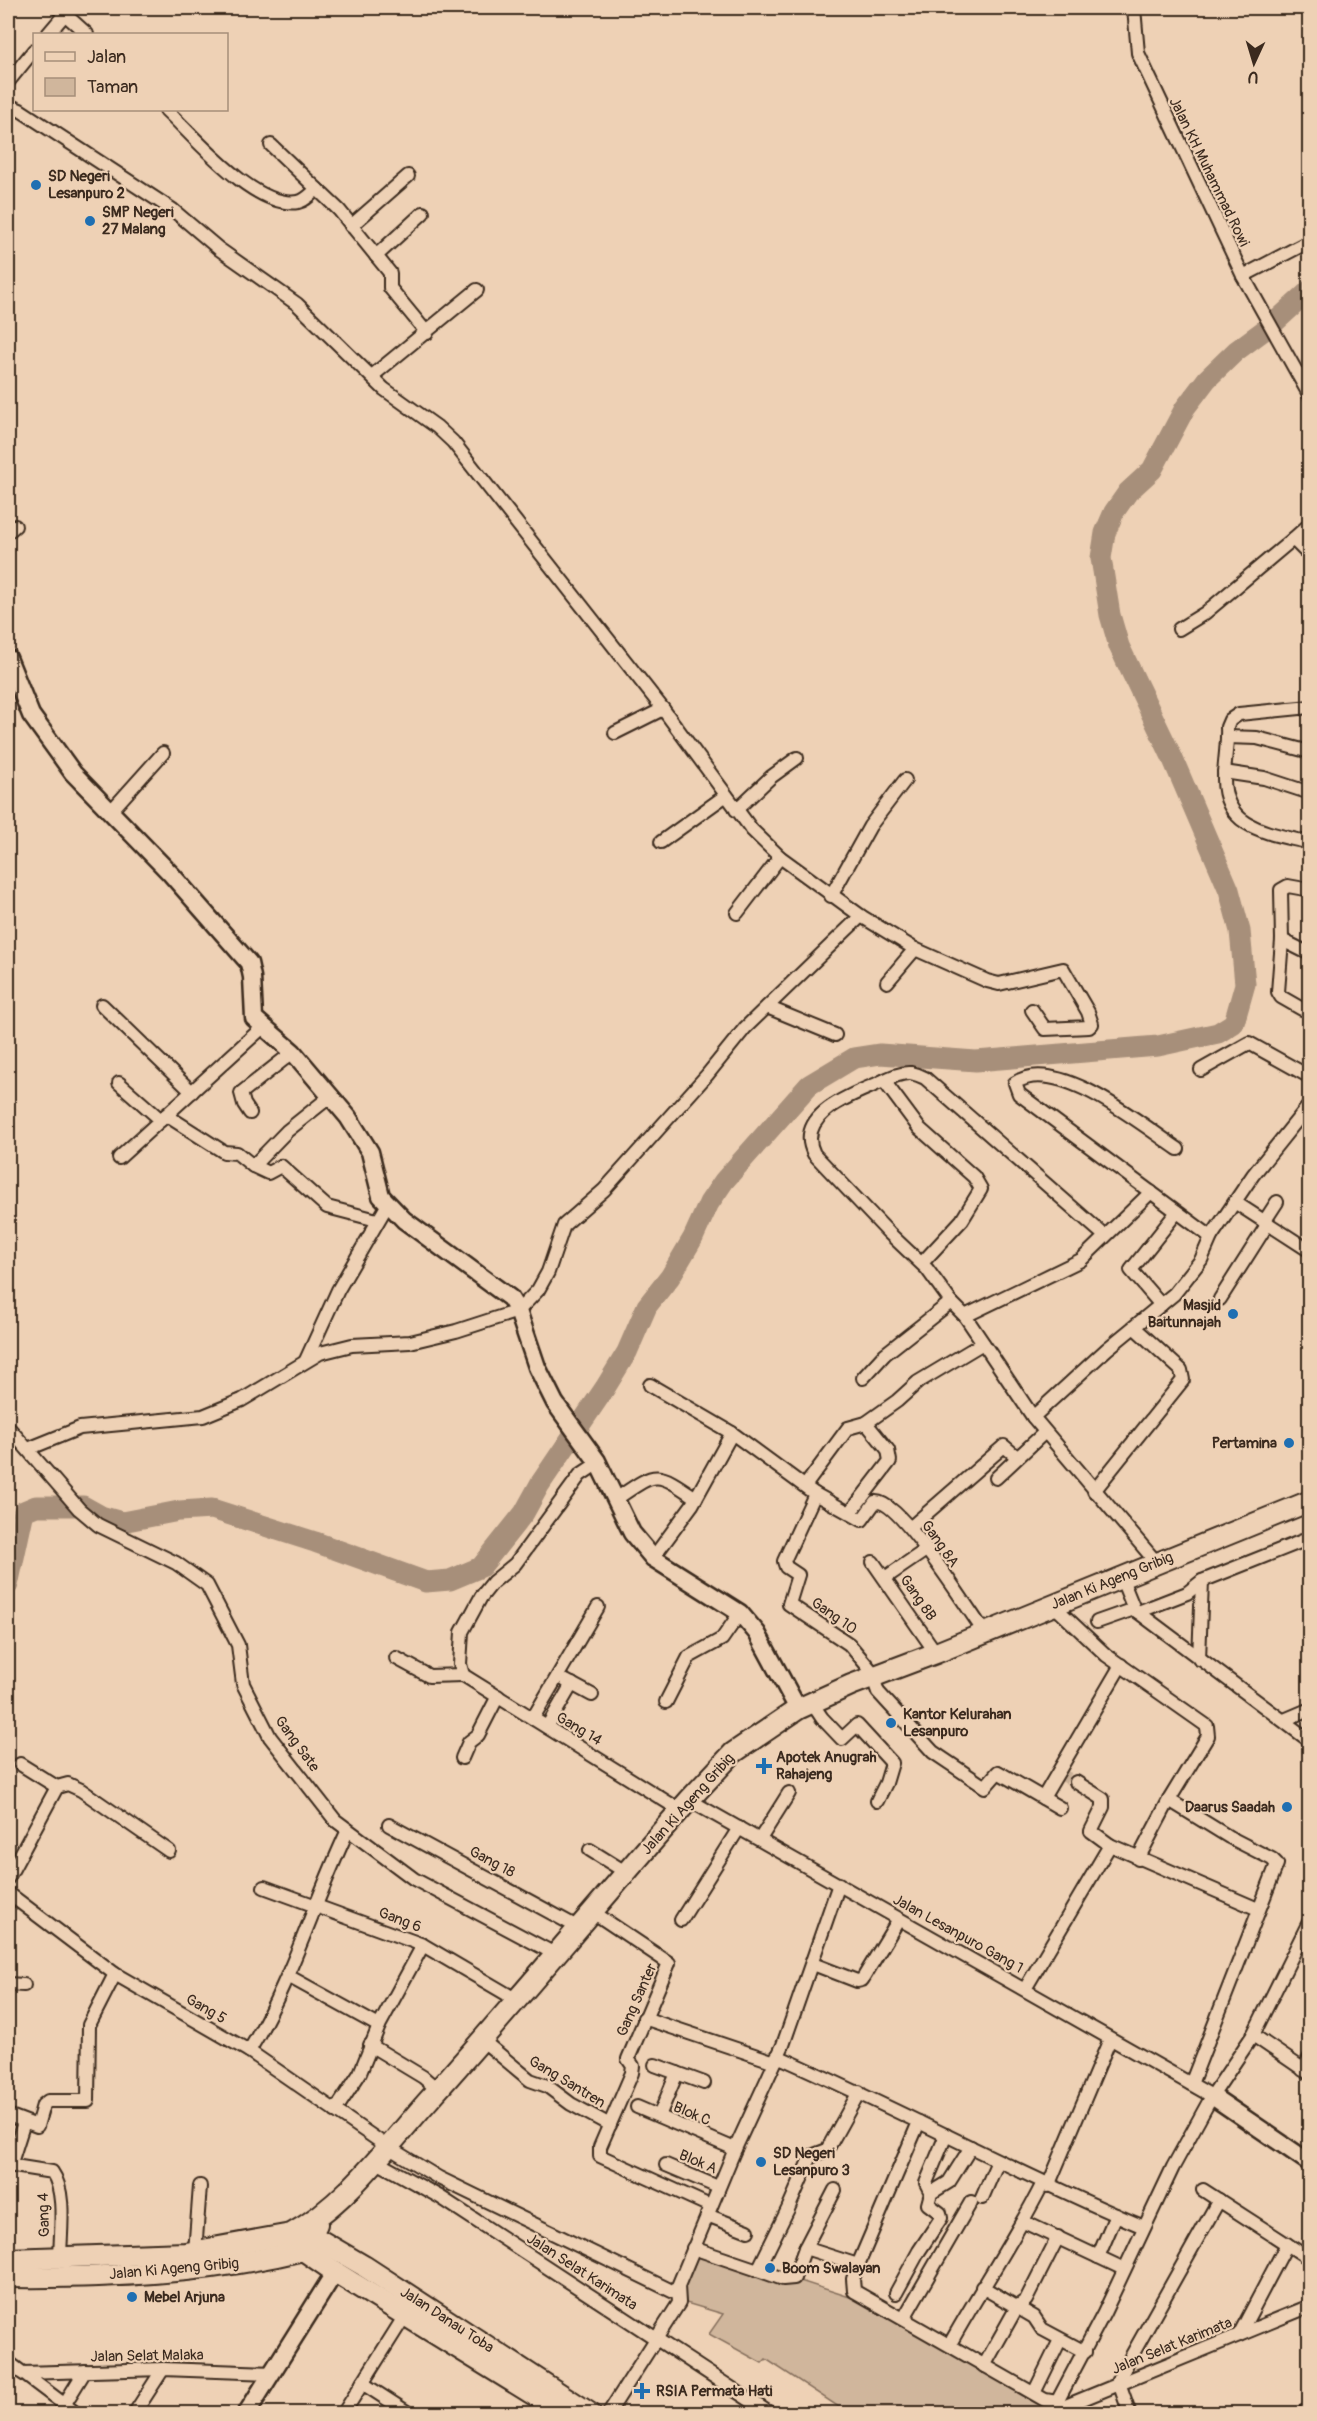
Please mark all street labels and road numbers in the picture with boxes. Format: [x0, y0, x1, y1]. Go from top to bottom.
street label: Jalan KH Muhammad Rowi [1165, 94, 1254, 250]
street label: Gang 8A [917, 1517, 963, 1571]
street label: Jalan Ki Ageng Gribig [1048, 1548, 1176, 1614]
street label: Gang 8B [895, 1571, 941, 1625]
street label: Gang 10 [807, 1593, 861, 1639]
street label: Gang 14 [553, 1708, 606, 1750]
street label: Gang Sate [270, 1712, 324, 1776]
street label: Jalan Ki Ageng Gribig [637, 1749, 739, 1859]
street label: Gang 18 [466, 1842, 519, 1882]
street label: Jalan Lesanpuro Gang 1 [889, 1890, 1027, 1978]
street label: Gang 6 [376, 1903, 424, 1937]
street label: Gang Santer [612, 1960, 662, 2040]
street label: Gang 5 [182, 1990, 230, 2028]
street label: Gang Santren [525, 2052, 609, 2112]
street label: Blok C [670, 2098, 714, 2130]
street label: Blok A [676, 2146, 720, 2179]
street label: Gang 4 [34, 2192, 54, 2238]
street label: Jalan Selat Karimata [523, 2229, 641, 2315]
street label: Jalan Ki Ageng Gribig [108, 2254, 240, 2284]
street label: Jalan Danau Toba [397, 2283, 497, 2357]
street label: Jalan Selat Karimata [1109, 2313, 1235, 2379]
street label: Jalan Selat Malaka [90, 2346, 204, 2366]

